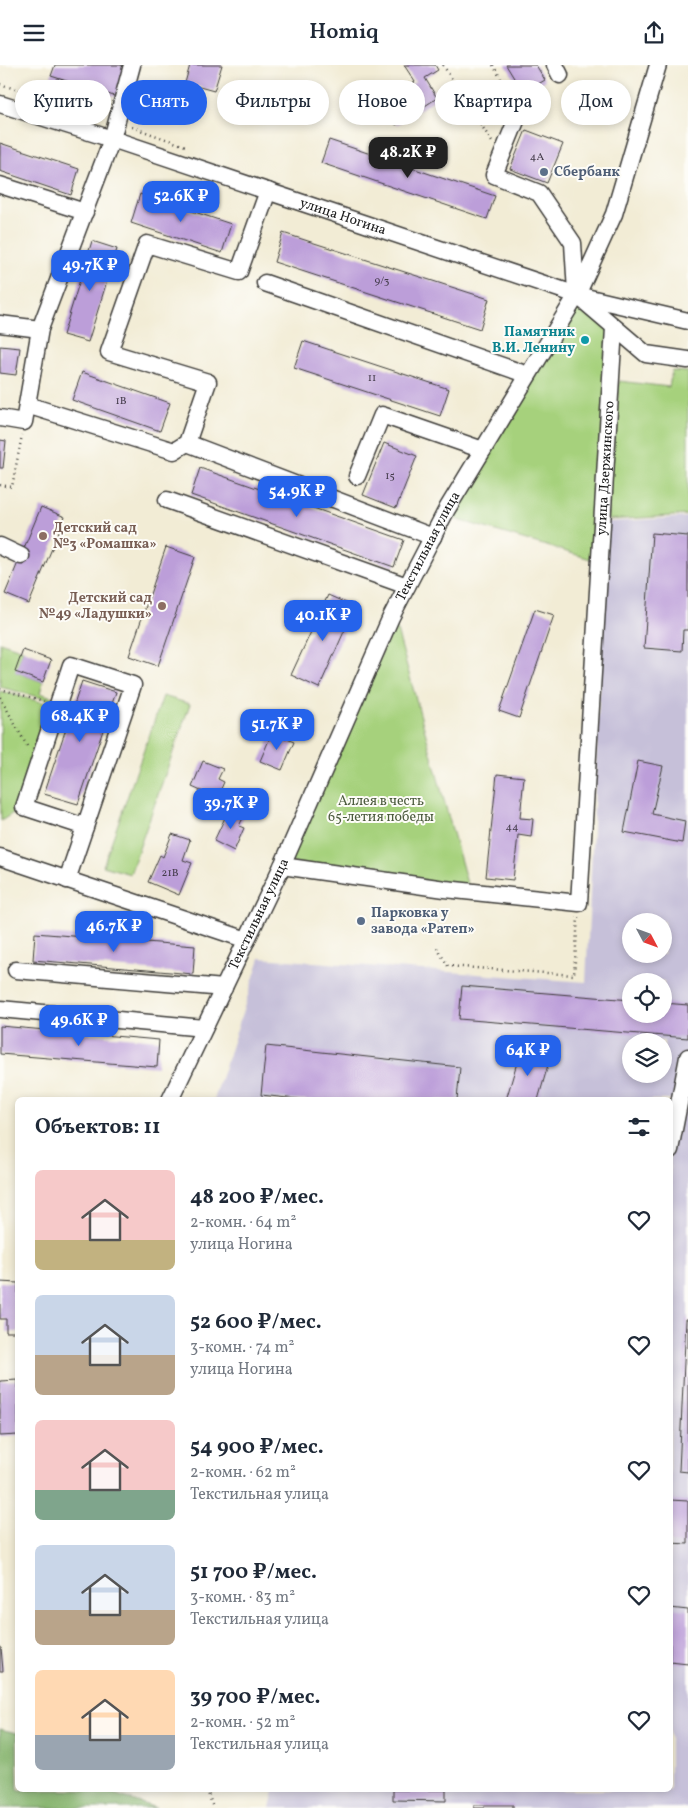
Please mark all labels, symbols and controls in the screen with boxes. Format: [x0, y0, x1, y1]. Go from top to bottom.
text: Homiq [309, 17, 379, 48]
icon: menu [20, 19, 48, 47]
icon: share [640, 19, 668, 47]
chip: Купить [15, 80, 111, 125]
chip: Снять [121, 80, 207, 125]
chip: Фильтры [217, 80, 329, 125]
chip: Новое [339, 80, 425, 125]
chip: Квартира [435, 80, 551, 125]
chip: Дом [561, 80, 631, 125]
pin: 48.2K ₽ [362, 137, 454, 179]
text: 48.2K ₽ [380, 142, 436, 164]
house number: 4А [530, 150, 544, 165]
place label: Сбербанк [554, 163, 621, 182]
marker: Сбербанк [538, 166, 550, 178]
pin: 52.6K ₽ [135, 181, 227, 223]
text: 52.6K ₽ [153, 186, 209, 208]
street label: улица Ногина [297, 193, 389, 240]
pin: 49.7K ₽ [44, 249, 136, 292]
text: 49.7K ₽ [62, 255, 118, 277]
house number: 9/3 [374, 274, 390, 289]
place label: Памятник В.И. Ленину [492, 323, 576, 358]
marker: Памятник В.И. Ленину [579, 334, 591, 346]
house number: 11 [368, 371, 376, 386]
house number: 1В [115, 394, 127, 409]
street label: улица Дзержинского [592, 400, 619, 536]
house number: 15 [385, 469, 395, 484]
pin: 54.9K ₽ [251, 475, 343, 518]
text: 54.9K ₽ [269, 481, 325, 503]
street label: Текстильная улица [391, 488, 465, 605]
place label: Детский сад №3 «Ромашка» [53, 519, 157, 554]
marker: Детский сад №3 «Ромашка» [37, 530, 49, 542]
place label: Детский сад №49 «Ладушки» [39, 589, 152, 624]
pin: 40.1K ₽ [277, 599, 369, 642]
marker: Детский сад №49 «Ладушки» [156, 600, 168, 612]
text: 40.1K ₽ [295, 605, 351, 627]
pin: 68.4K ₽ [34, 701, 126, 743]
text: 68.4K ₽ [51, 706, 109, 728]
pin: 51.7K ₽ [231, 709, 323, 751]
text: 51.7K ₽ [251, 714, 303, 736]
pin: 39.7K ₽ [185, 787, 277, 830]
park label: Аллея в честь 65-летия победы [328, 792, 434, 827]
text: 39.7K ₽ [204, 793, 258, 815]
house number: 44 [505, 820, 519, 835]
street label: Текстильная улица [224, 855, 294, 973]
house number: 21В [161, 866, 179, 881]
place label: Парковка у завода «Ратеп» [371, 904, 475, 939]
pin: 46.7K ₽ [68, 911, 160, 953]
north arrow [622, 913, 672, 963]
map controls [622, 913, 672, 1083]
marker: Парковка у завода «Ратеп» [355, 915, 367, 927]
text: 46.7K ₽ [86, 916, 142, 938]
button: locate [622, 973, 672, 1023]
pin: 49.6K ₽ [33, 1005, 125, 1047]
text: 49.6K ₽ [50, 1010, 108, 1032]
button: layers [622, 1033, 672, 1083]
pin: 64K ₽ [493, 1035, 563, 1077]
text: 64K ₽ [506, 1040, 550, 1062]
text: Объектов: 11 [35, 1113, 161, 1142]
icon: filters [625, 1113, 653, 1141]
text: 48 200 ₽/мес. [190, 1183, 324, 1212]
icon: home [75, 1190, 135, 1250]
icon: heart [625, 1206, 653, 1234]
text: 2-комн. · 64 m² [190, 1212, 296, 1234]
text: улица Ногина [190, 1234, 293, 1256]
text: 52 600 ₽/мес. [190, 1308, 322, 1337]
icon: home [75, 1315, 135, 1375]
icon: heart [625, 1331, 653, 1359]
text: 3-комн. · 74 m² [190, 1337, 294, 1359]
text: улица Ногина [190, 1359, 293, 1381]
text: 54 900 ₽/мес. [190, 1433, 324, 1462]
icon: home [75, 1440, 135, 1500]
icon: heart [625, 1456, 653, 1484]
text: 2-комн. · 62 m² [190, 1462, 296, 1484]
text: Текстильная улица [190, 1484, 329, 1506]
text: 51 700 ₽/мес. [190, 1558, 317, 1587]
icon: home [75, 1565, 135, 1625]
icon: heart [625, 1581, 653, 1609]
text: 3-комн. · 83 m² [190, 1587, 295, 1609]
text: Текстильная улица [190, 1609, 329, 1631]
text: 39 700 ₽/мес. [190, 1683, 320, 1712]
icon: home [75, 1690, 135, 1750]
icon: heart [625, 1706, 653, 1734]
text: 2-комн. · 52 m² [190, 1712, 295, 1734]
text: Текстильная улица [190, 1734, 329, 1756]

